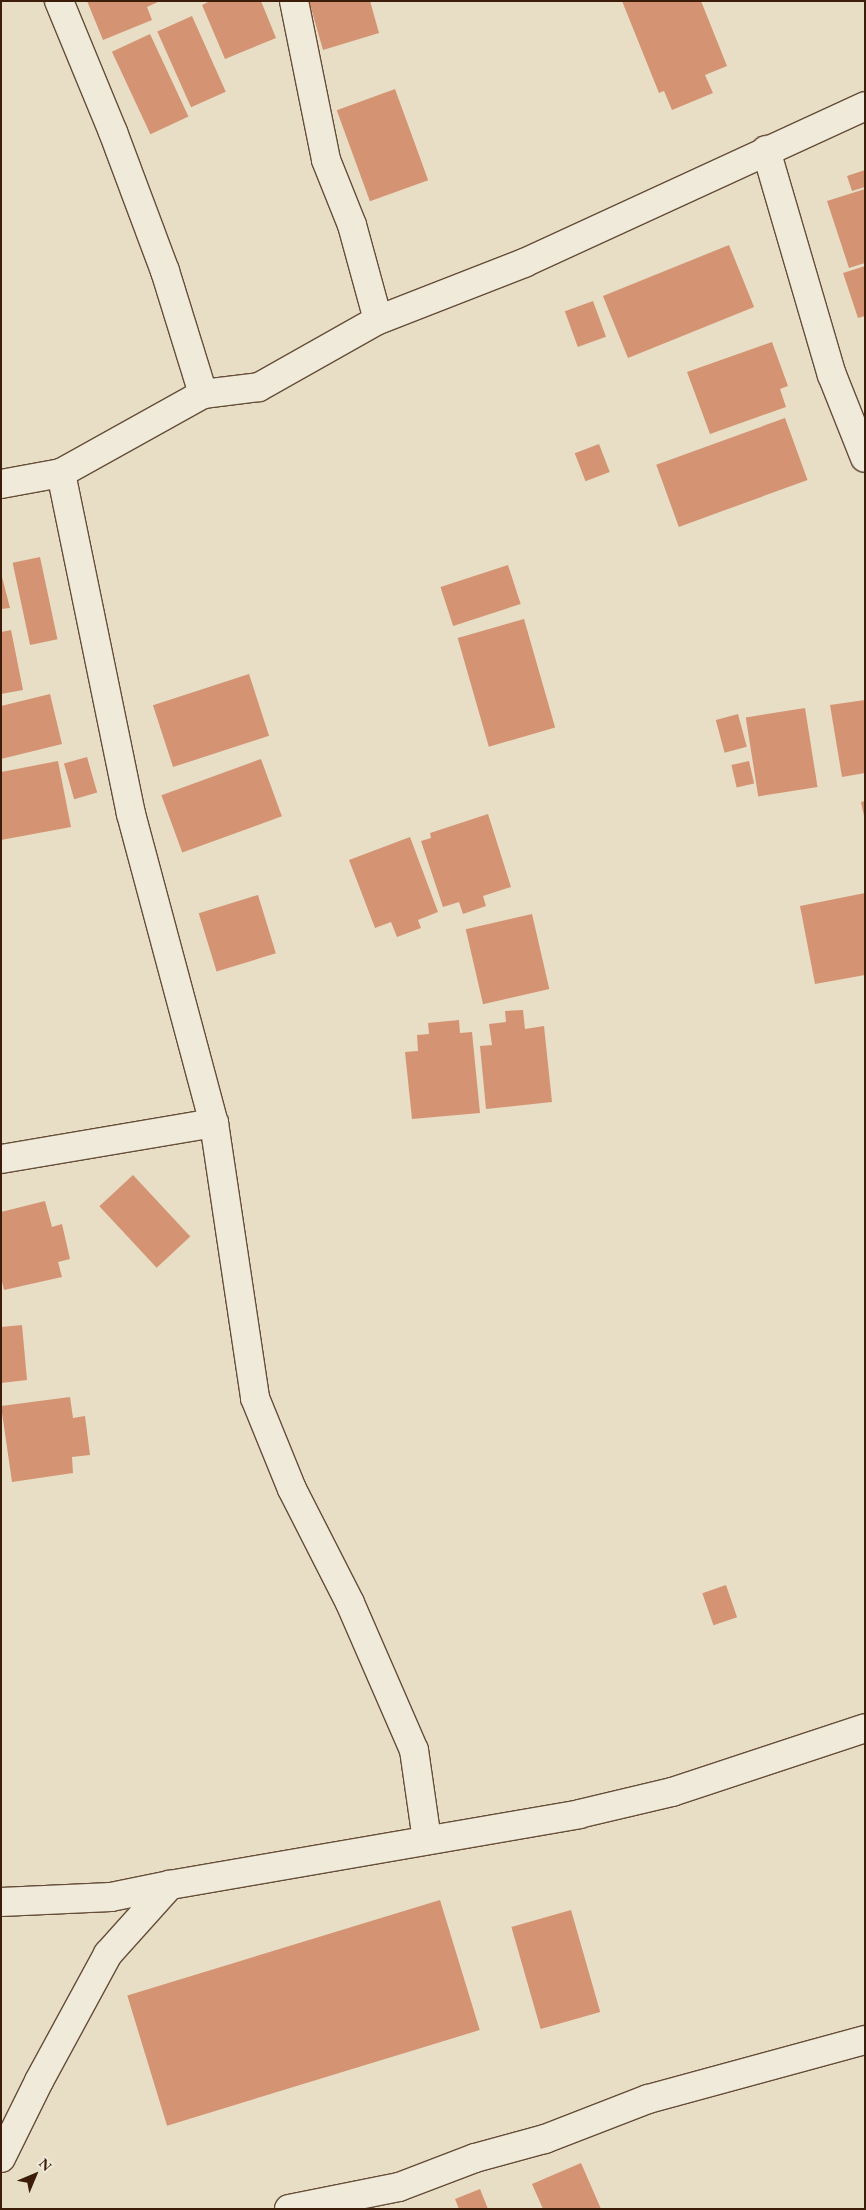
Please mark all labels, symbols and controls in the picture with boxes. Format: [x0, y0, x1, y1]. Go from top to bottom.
north arrow [10, 2150, 60, 2200]
text: N [35, 2154, 56, 2175]

